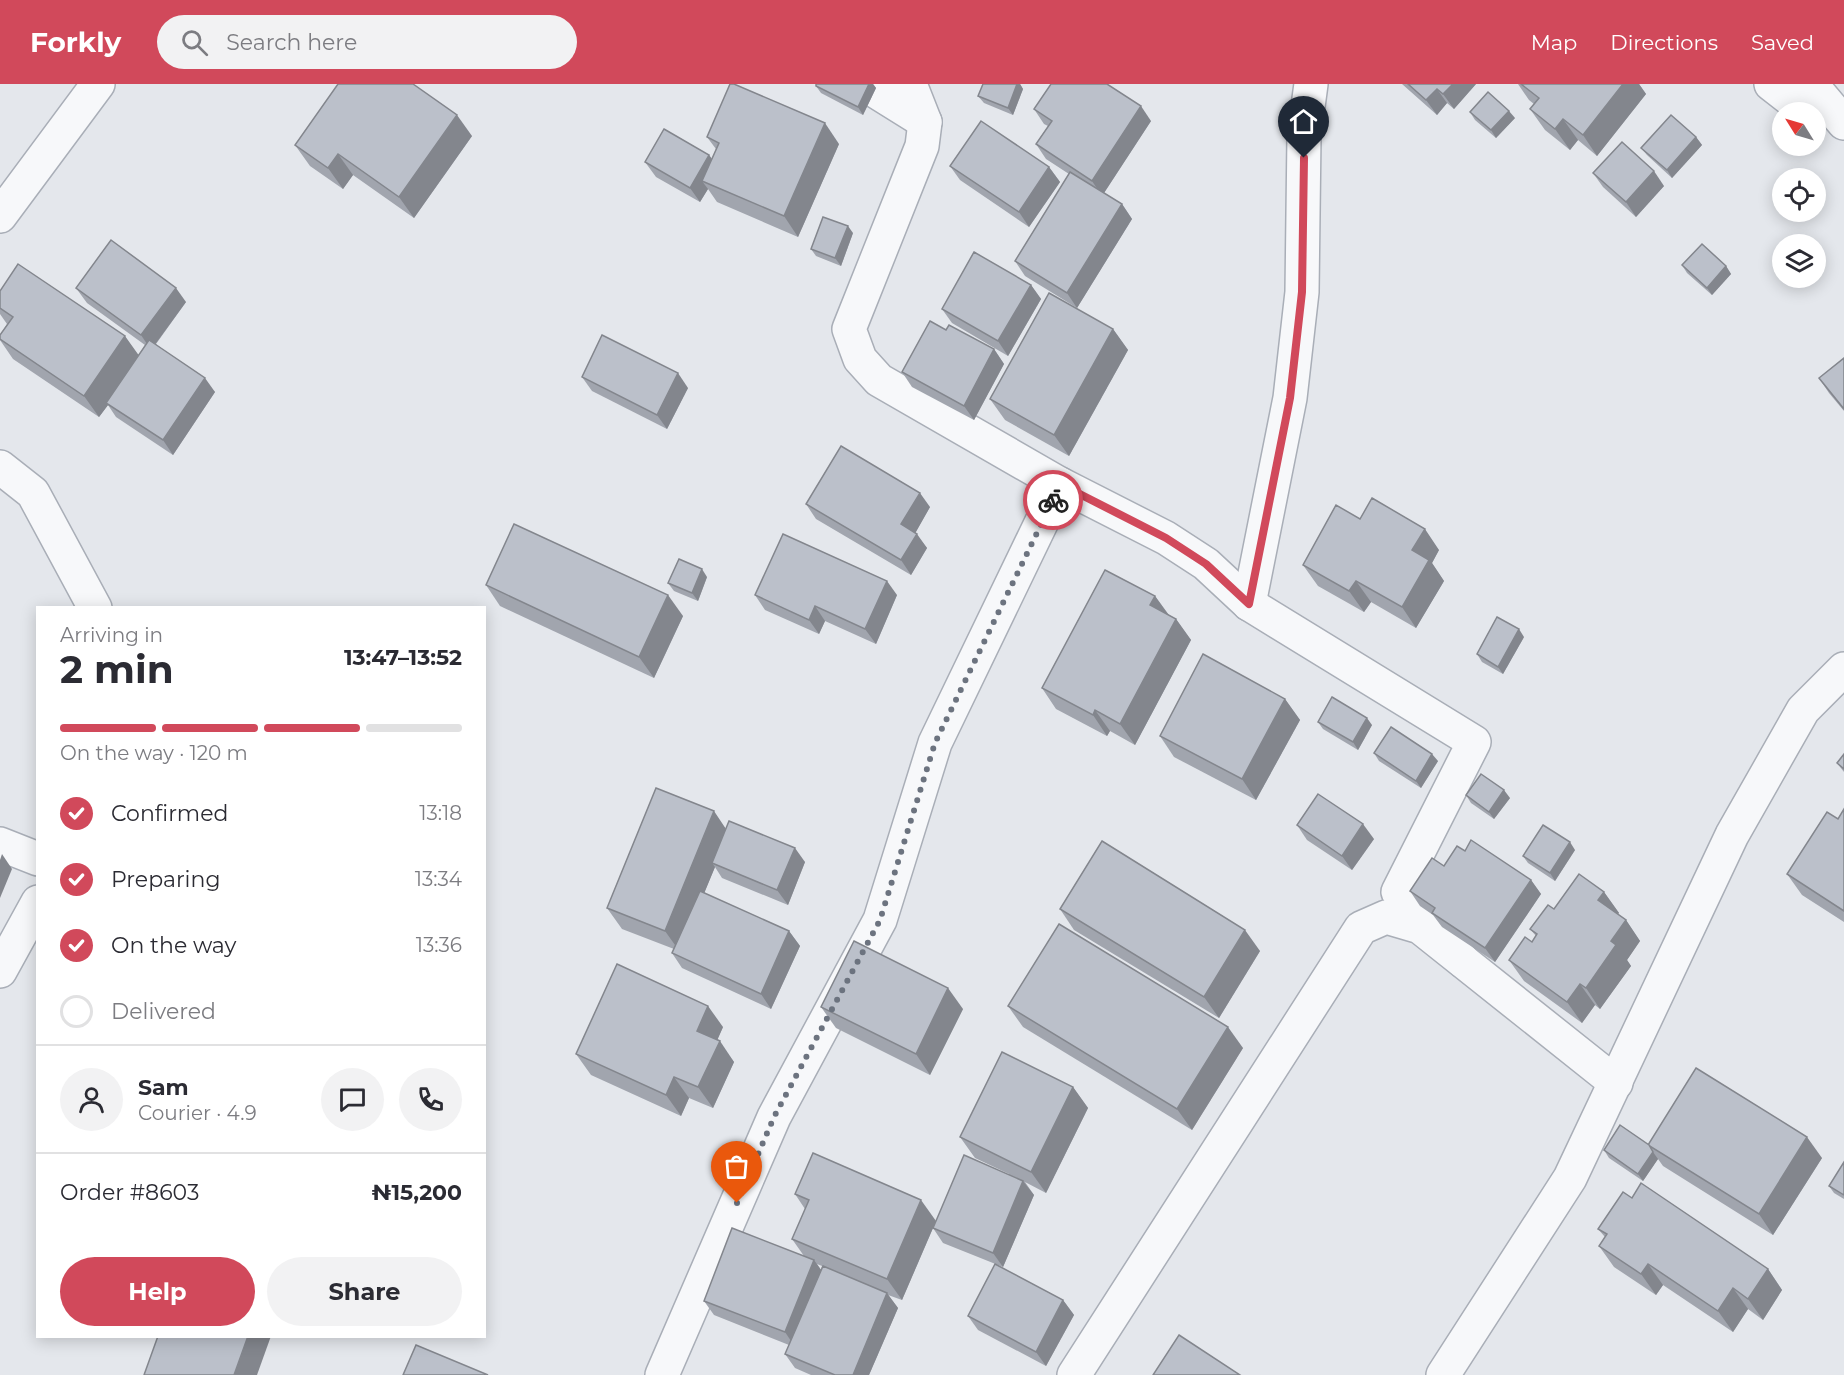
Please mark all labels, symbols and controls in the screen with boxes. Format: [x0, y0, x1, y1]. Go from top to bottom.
search box [157, 15, 577, 69]
text: Forkly [30, 25, 121, 59]
icon: search [178, 26, 211, 59]
text: Search here [226, 29, 357, 56]
text: Map [1531, 30, 1577, 55]
text: Directions [1610, 30, 1718, 55]
text: Saved [1751, 30, 1814, 55]
pin [1278, 96, 1329, 158]
north arrow [1772, 102, 1826, 156]
map controls [1772, 102, 1826, 288]
icon: home [1287, 105, 1320, 138]
button: locate [1772, 168, 1826, 222]
button: layers [1772, 234, 1826, 288]
courier [1023, 470, 1083, 530]
icon: bike [1037, 484, 1070, 517]
text: Arriving in [60, 623, 163, 647]
text: 13:47–13:52 [344, 644, 462, 671]
text: 2 min [60, 645, 174, 693]
text: On the way · 120 m [60, 741, 248, 765]
icon: check [60, 797, 93, 830]
text: Confirmed [111, 800, 228, 827]
text: 13:18 [419, 801, 462, 825]
icon: check [60, 863, 93, 896]
text: Preparing [111, 866, 220, 893]
text: 13:34 [415, 867, 462, 891]
icon: check [60, 929, 93, 962]
text: On the way [111, 932, 236, 959]
text: 13:36 [416, 933, 462, 957]
text: Delivered [111, 998, 216, 1025]
button: person [60, 1068, 123, 1131]
button: chat [321, 1068, 384, 1131]
button: phone [399, 1068, 462, 1131]
text: Sam [138, 1074, 189, 1101]
text: Courier · 4.9 [138, 1101, 257, 1125]
pin [711, 1141, 762, 1203]
icon: bag [720, 1150, 753, 1183]
text: Order #8603 [60, 1179, 199, 1206]
text: ₦15,200 [372, 1179, 462, 1206]
button: Help [60, 1257, 255, 1326]
button: Share [267, 1257, 462, 1326]

